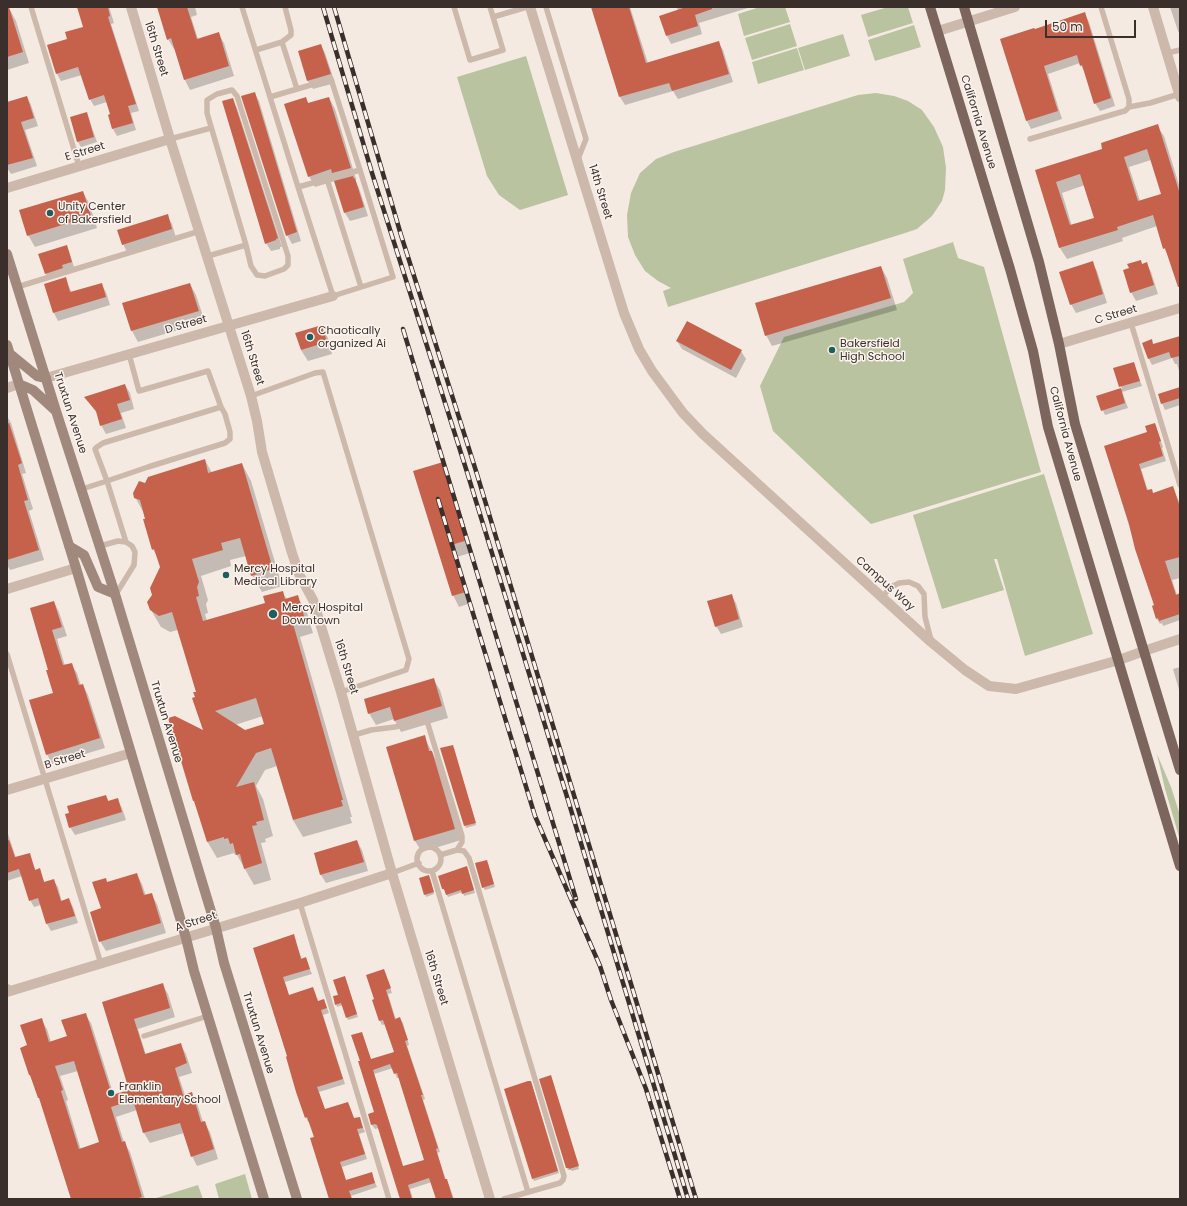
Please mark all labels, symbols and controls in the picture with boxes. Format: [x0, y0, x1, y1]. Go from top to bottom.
scale bar [1047, 12, 1138, 38]
text: 50 m [1052, 18, 1083, 35]
street label: 16th Street [141, 20, 171, 78]
street label: California Avenue [957, 73, 999, 171]
street label: E Street [64, 140, 106, 164]
street label: 14th Street [585, 163, 615, 221]
place label: Unity Center of Bakersfield [58, 200, 131, 226]
marker: Unity Center of Bakersfield [45, 208, 55, 218]
street label: C Street [1093, 302, 1139, 328]
street label: D Street [164, 313, 208, 337]
place label: Chaotically organized Ai [318, 324, 386, 350]
street label: 16th Street [237, 329, 267, 387]
marker: Chaotically organized Ai [305, 332, 315, 342]
place label: Bakersfield High School [840, 337, 905, 363]
marker: Bakersfield High School [827, 345, 837, 355]
street label: Truxtun Avenue [51, 371, 89, 455]
street label: California Avenue [1046, 385, 1084, 483]
street label: Campus Way [853, 554, 917, 614]
place label: Mercy Hospital Medical Library [234, 562, 317, 588]
marker: Mercy Hospital Medical Library [221, 570, 231, 580]
place label: Mercy Hospital Downtown [282, 601, 363, 627]
marker: Mercy Hospital Downtown [267, 608, 279, 620]
street label: 16th Street [331, 638, 361, 696]
street label: Truxtun Avenue [147, 680, 185, 764]
street label: B Street [43, 748, 87, 772]
street label: A Street [174, 909, 218, 935]
street label: 16th Street [421, 949, 451, 1007]
street label: Truxtun Avenue [239, 991, 277, 1075]
place label: Franklin Elementary School [119, 1080, 221, 1106]
marker: Franklin Elementary School [106, 1088, 116, 1098]

